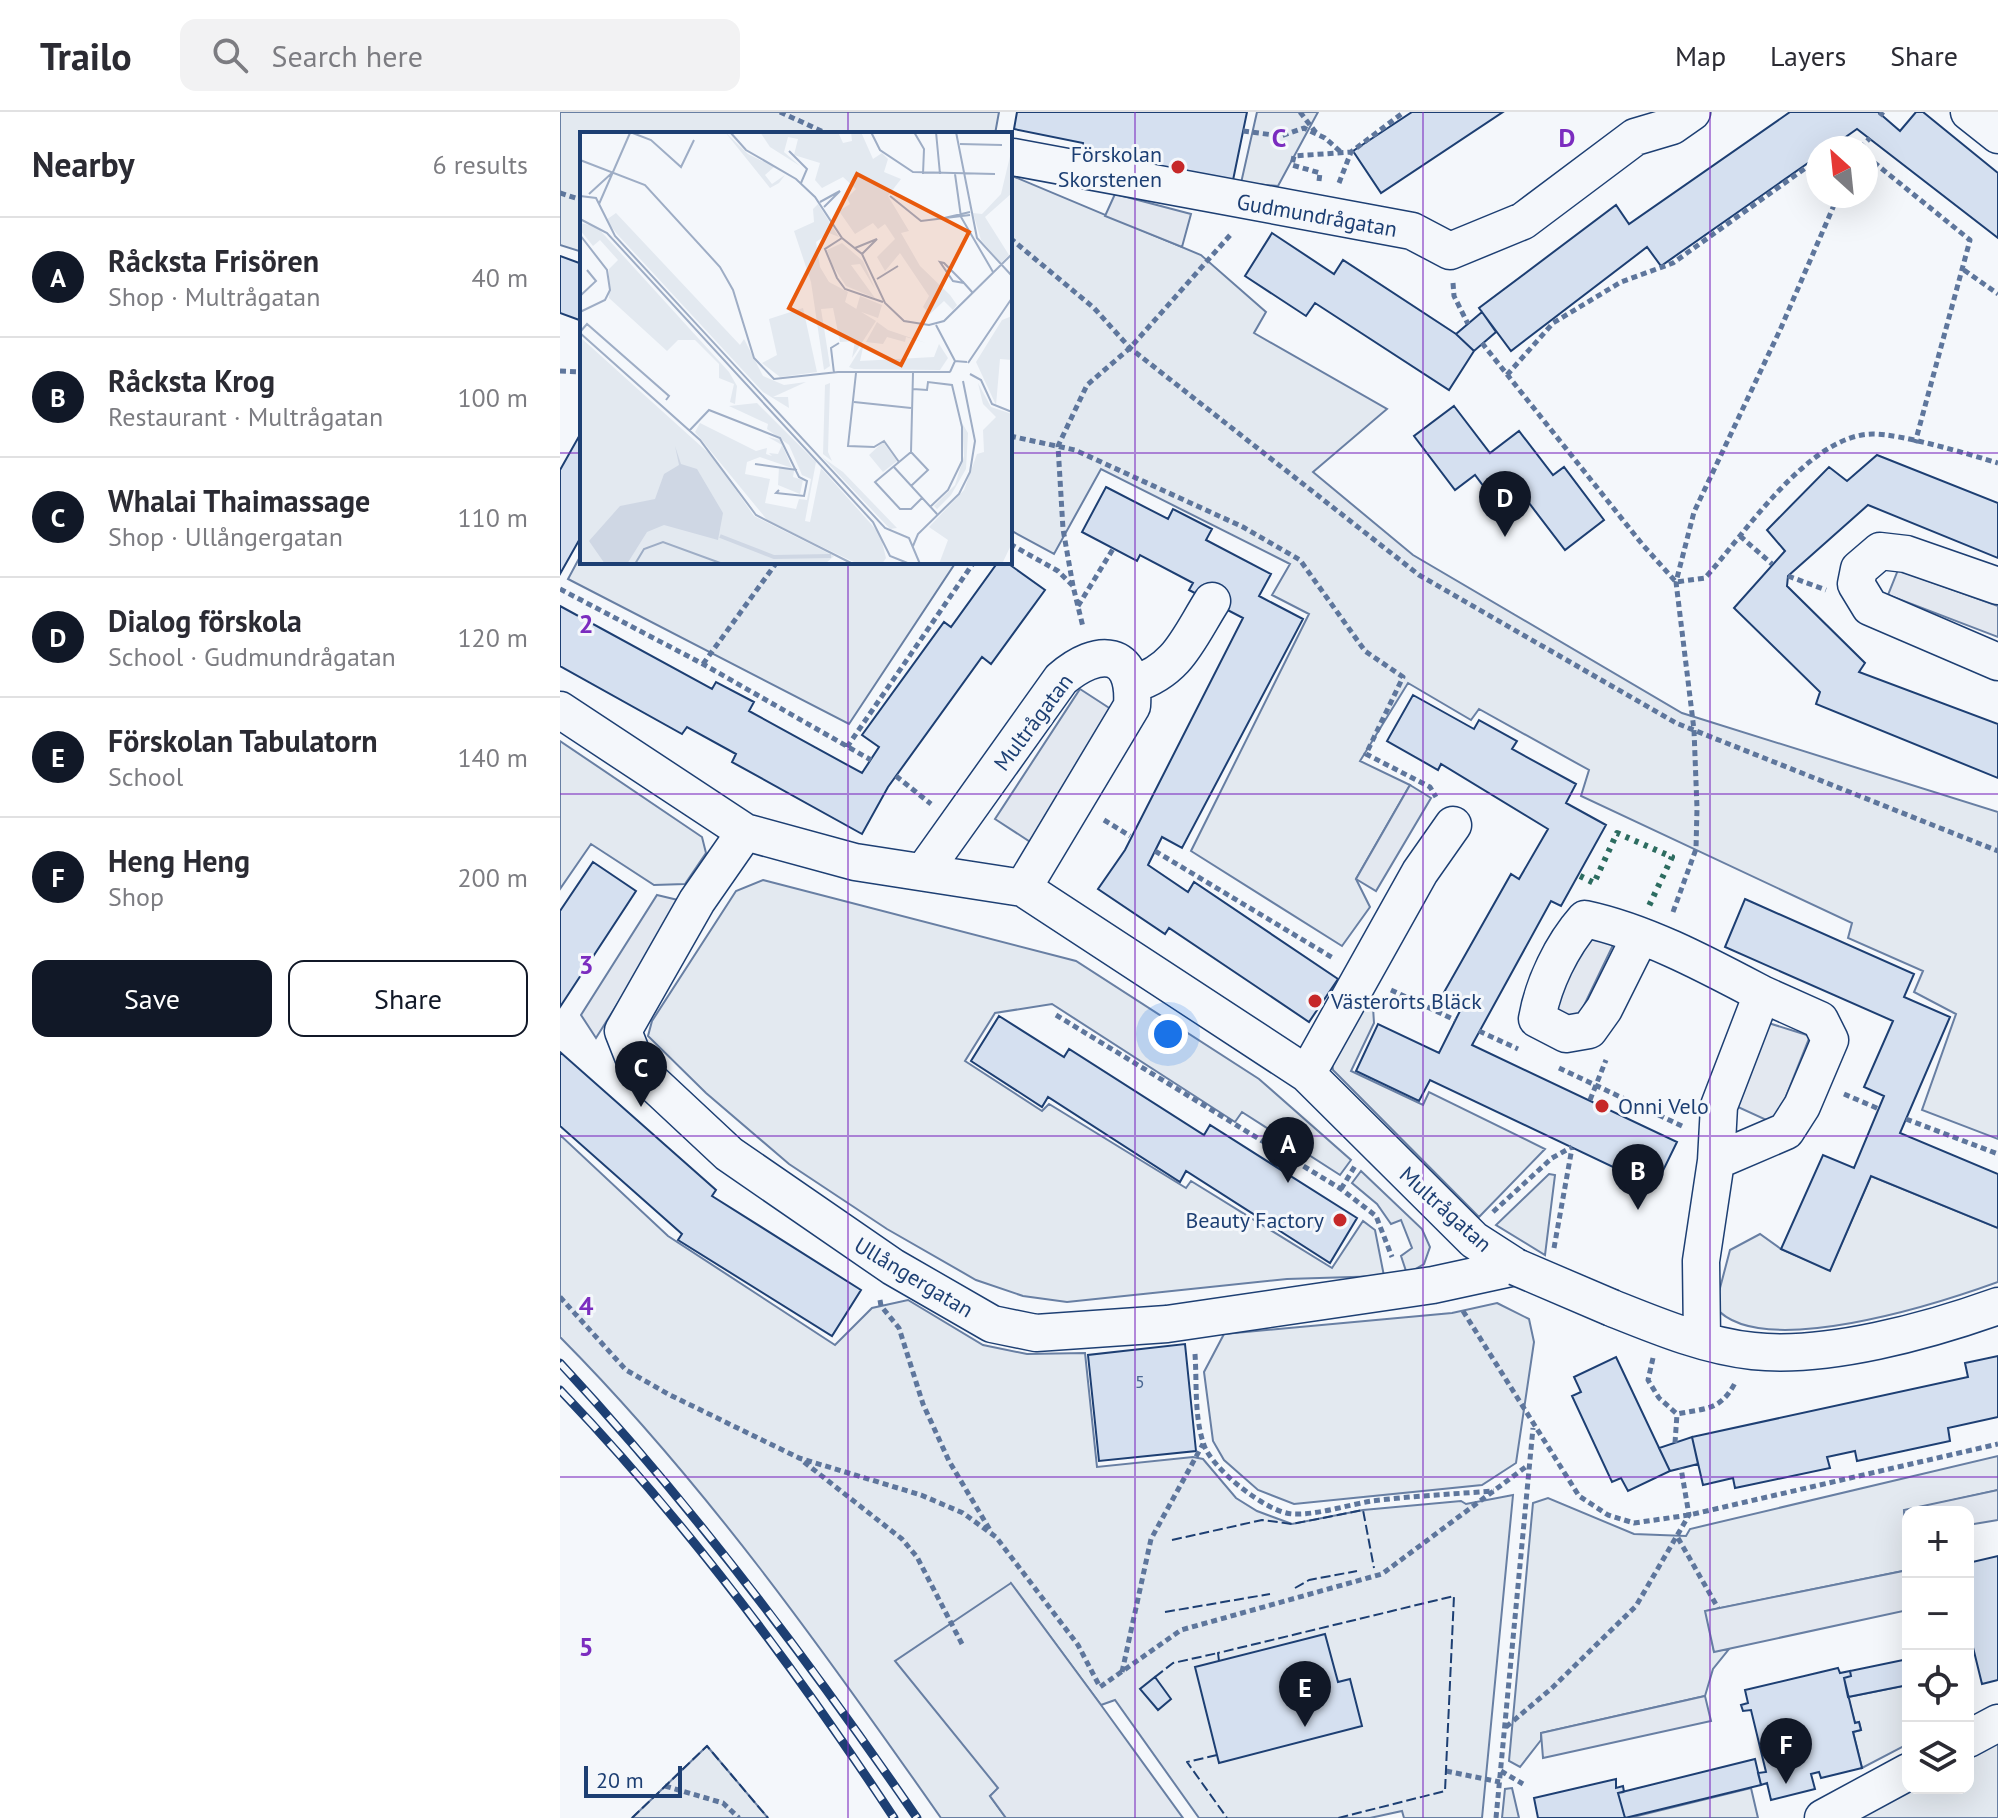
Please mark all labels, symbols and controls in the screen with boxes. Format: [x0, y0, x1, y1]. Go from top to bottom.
search box [180, 19, 740, 91]
text: Trailo [40, 31, 132, 80]
icon: search [208, 33, 252, 77]
text: Search here [272, 36, 423, 75]
text: Map [1675, 37, 1726, 74]
text: Layers [1770, 37, 1846, 74]
text: Share [1890, 37, 1958, 74]
text: C [1272, 121, 1286, 154]
text: D [1559, 121, 1575, 154]
inset map [580, 132, 1012, 564]
north arrow [1806, 136, 1878, 208]
place label: Förskolan Skorstenen [1058, 140, 1162, 193]
text: Nearby [32, 142, 134, 186]
text: 6 results [433, 148, 528, 181]
marker: Förskolan Skorstenen [1169, 158, 1187, 176]
street label: Gudmundrågatan [1235, 187, 1399, 243]
text: Råcksta Frisören [108, 241, 319, 280]
text: A [50, 261, 66, 294]
text: 40 m [472, 261, 528, 294]
text: Shop · Multrågatan [108, 280, 320, 313]
text: Råcksta Krog [108, 361, 275, 400]
text: B [50, 381, 66, 414]
text: 100 m [457, 381, 528, 414]
text: Restaurant · Multrågatan [108, 400, 383, 433]
pin: D [1479, 471, 1531, 537]
text: Whalai Thaimassage [108, 481, 370, 520]
text: C [51, 501, 65, 534]
text: 110 m [457, 501, 528, 534]
text: Shop · Ullångergatan [108, 520, 343, 553]
text: Dialog förskola [108, 601, 302, 640]
text: 2 [579, 607, 593, 640]
text: D [50, 621, 66, 654]
text: 120 m [457, 621, 528, 654]
text: School · Gudmundrågatan [108, 640, 396, 673]
street label: Multrågatan [987, 668, 1079, 776]
text: Förskolan Tabulatorn [108, 721, 378, 760]
text: E [51, 741, 65, 774]
text: 140 m [457, 741, 528, 774]
text: School [108, 760, 183, 793]
text: Heng Heng [108, 841, 250, 880]
text: F [51, 861, 65, 894]
text: 200 m [457, 861, 528, 894]
text: Shop [108, 880, 164, 913]
text: 3 [579, 948, 593, 981]
button: Save [32, 960, 272, 1037]
button: Share [288, 960, 528, 1037]
place label: Västerorts Bläck [1330, 987, 1482, 1015]
marker: Västerorts Bläck [1306, 992, 1324, 1010]
your location [1148, 1014, 1188, 1054]
pin: C [615, 1041, 667, 1107]
place label: Onni Velo [1618, 1092, 1709, 1120]
marker: Onni Velo [1593, 1097, 1611, 1115]
pin: A [1262, 1117, 1314, 1183]
pin: B [1612, 1144, 1664, 1210]
street label: Multrågatan [1394, 1160, 1498, 1258]
place label: Beauty Factory [1185, 1206, 1325, 1234]
marker: Beauty Factory [1331, 1211, 1349, 1229]
street label: Ullångergatan [849, 1231, 979, 1323]
text: 4 [579, 1289, 594, 1322]
house number: 5 [1135, 1370, 1145, 1393]
map controls [1902, 1506, 1974, 1794]
button: + [1902, 1506, 1974, 1578]
button: − [1902, 1578, 1974, 1650]
text: 5 [579, 1630, 593, 1663]
button: locate [1902, 1650, 1974, 1722]
pin: E [1279, 1661, 1331, 1727]
pin: F [1760, 1718, 1812, 1784]
button: layers [1902, 1722, 1974, 1794]
scale bar [584, 1762, 682, 1798]
text: 20 m [596, 1766, 644, 1794]

